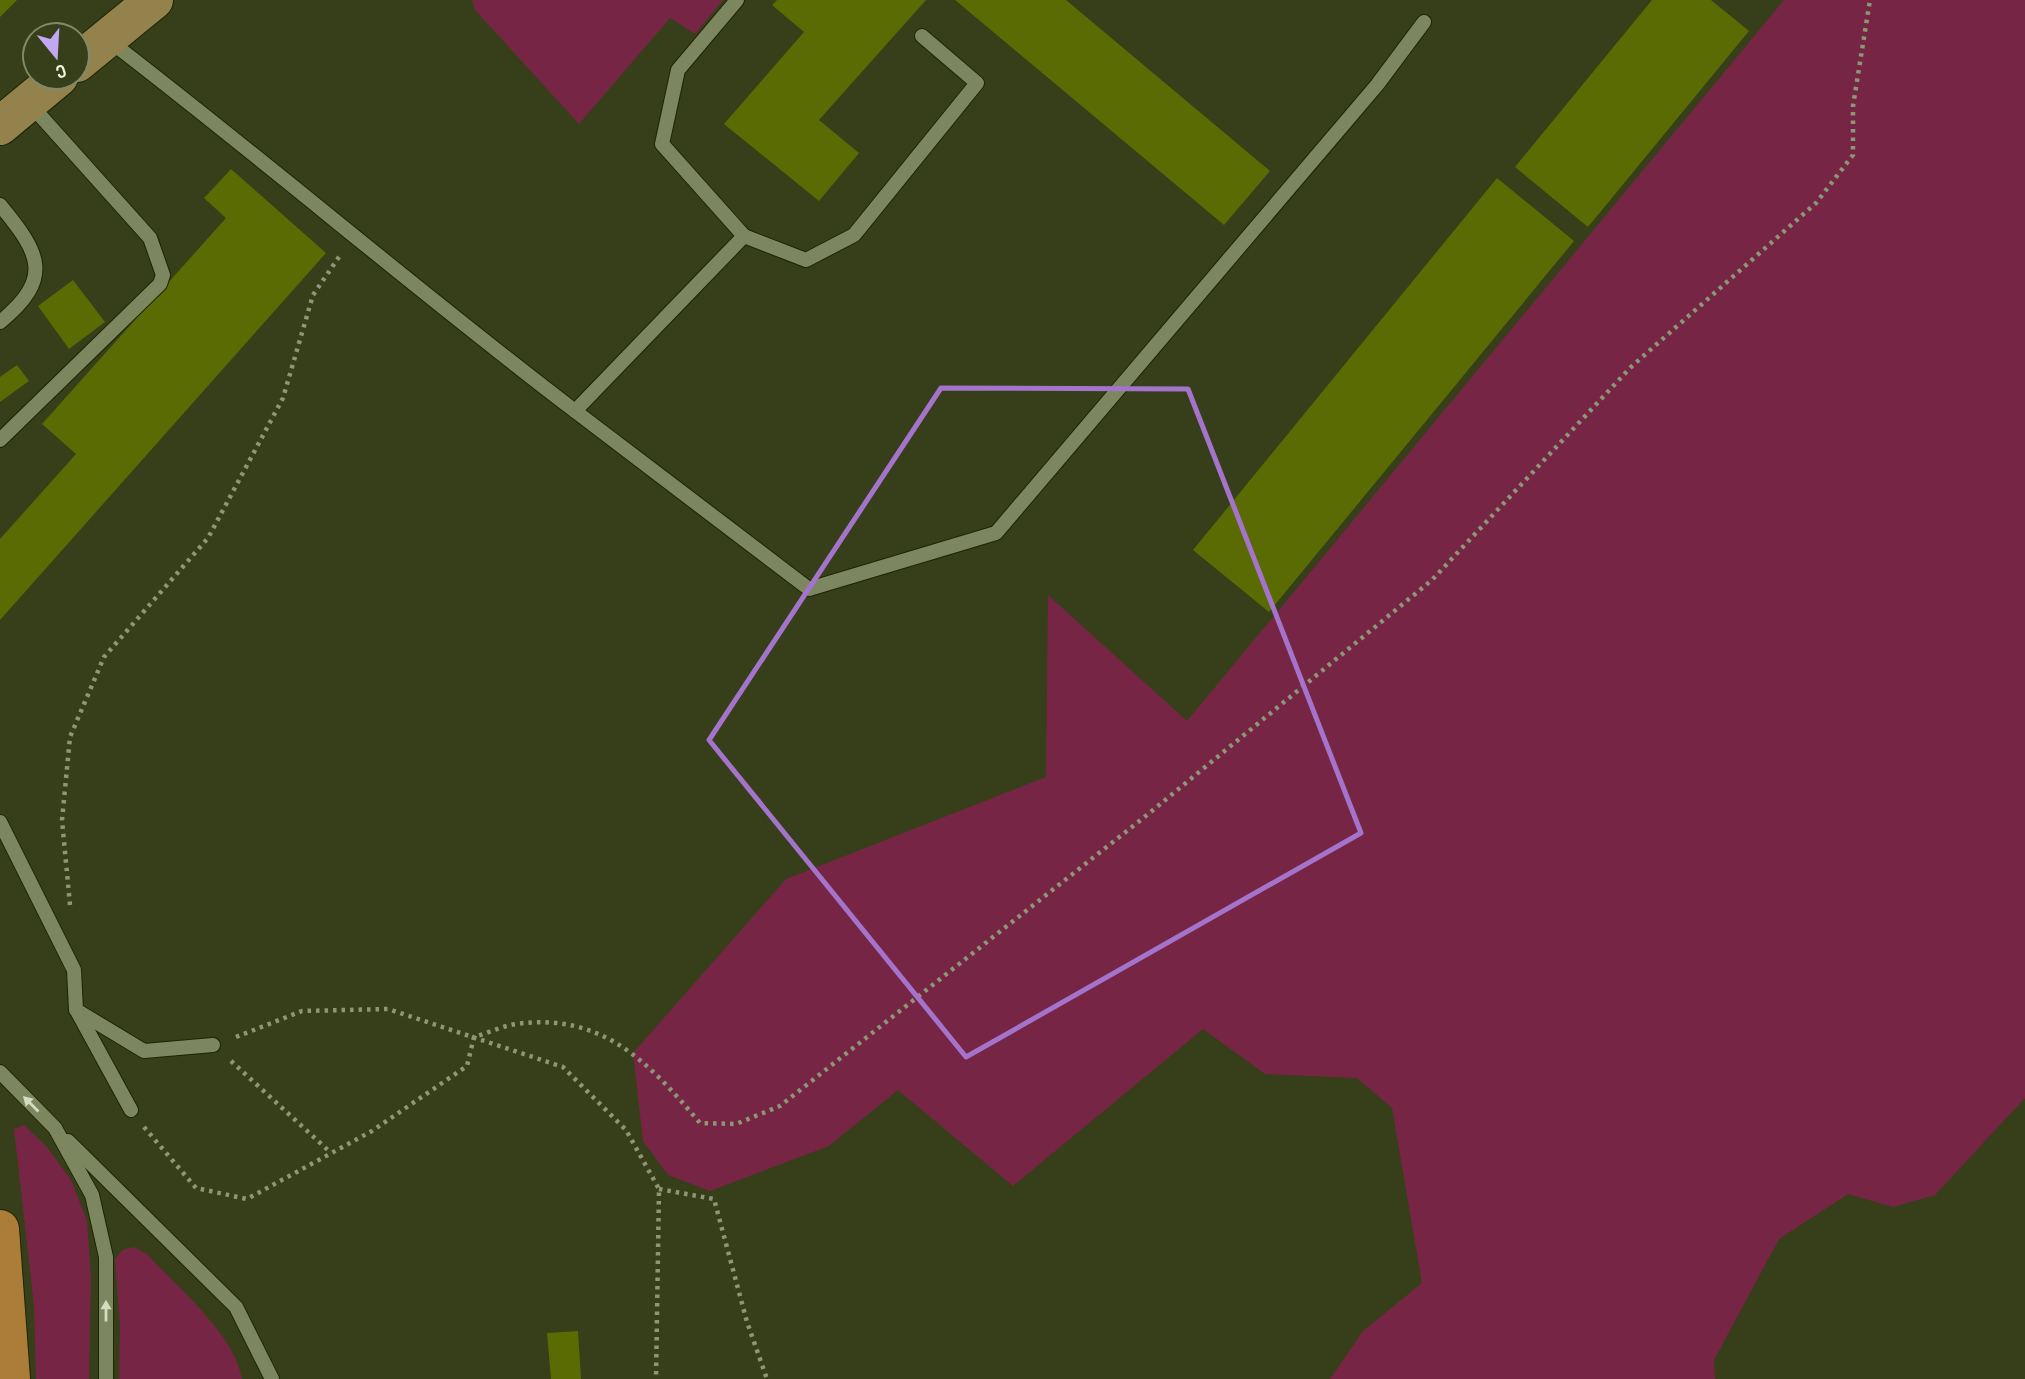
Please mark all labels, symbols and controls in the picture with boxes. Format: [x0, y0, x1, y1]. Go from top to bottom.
north arrow [21, 21, 91, 91]
text: С [52, 58, 69, 83]
one-way arrow [24, 1096, 40, 1113]
one-way arrow [100, 1300, 112, 1322]

